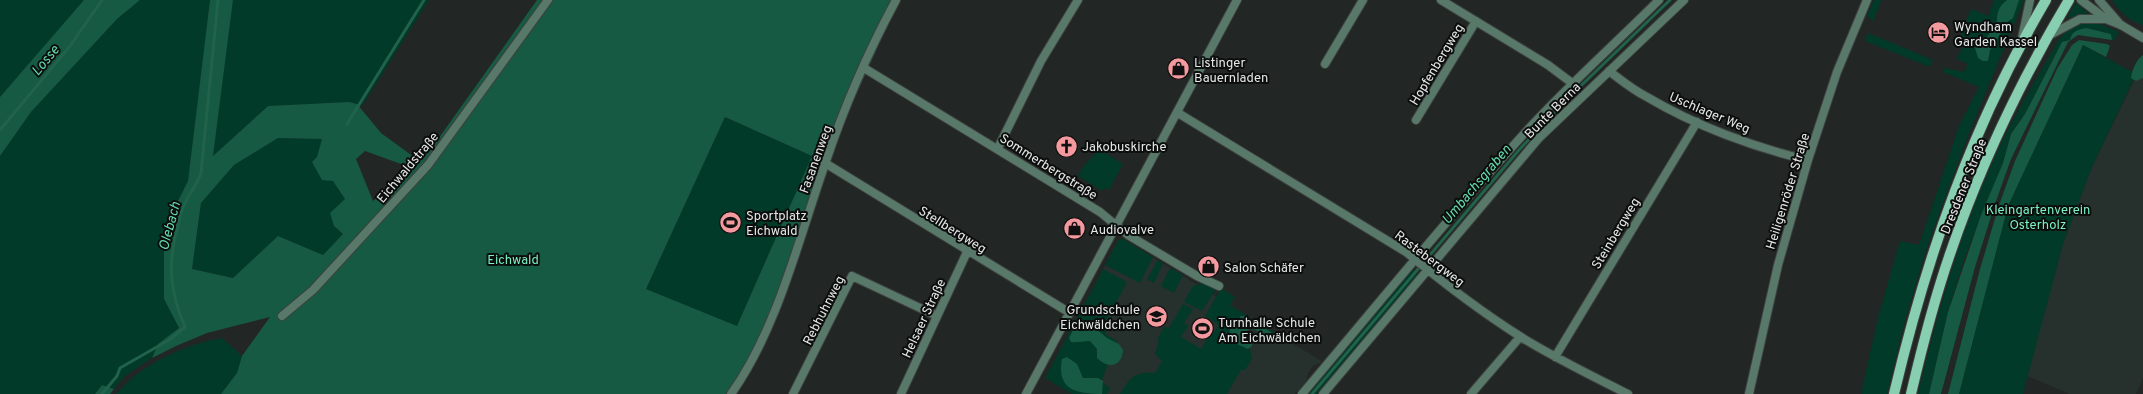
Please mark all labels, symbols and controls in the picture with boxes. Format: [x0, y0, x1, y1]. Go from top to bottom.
hotel icon: Wyndham Garden Kassel [1925, 20, 1951, 46]
place label: Wyndham Garden Kassel [1954, 20, 2037, 51]
street label: Hopfenbergweg [1407, 21, 1468, 109]
water label: Losse [29, 42, 64, 80]
shop icon: Listinger Bauernladen [1165, 56, 1191, 82]
place label: Listinger Bauernladen [1194, 56, 1268, 87]
street label: Bunte Berna [1522, 80, 1585, 143]
street label: Uschlager Weg [1666, 90, 1752, 138]
street label: Fasanenweg [797, 123, 837, 196]
street label: Eichwaldstraße [374, 130, 443, 207]
street label: Sommerbergstraße [996, 131, 1100, 204]
street label: Heiligenröder Straße [1764, 131, 1814, 252]
church icon: Jakobuskirche [1053, 133, 1079, 159]
street label: Dresdener Straße [1938, 137, 1991, 237]
place label: Jakobuskirche [1082, 140, 1166, 156]
water label: Umbachsgraben [1439, 141, 1516, 228]
street label: Steinbergweg [1589, 195, 1644, 273]
water label: Olebach [156, 200, 185, 253]
park label: Kleingartenverein Osterholz [1986, 203, 2090, 234]
street label: Stellbergweg [915, 204, 989, 258]
sports icon: Sportplatz Eichwald [717, 209, 743, 235]
place label: Sportplatz Eichwald [746, 209, 807, 240]
shop icon: Audiovalve [1062, 216, 1088, 242]
place label: Audiovalve [1090, 223, 1154, 239]
street label: Rastebergweg [1391, 228, 1467, 291]
park label: Eichwald [487, 253, 539, 269]
shop icon: Salon Schäfer [1195, 254, 1221, 280]
place label: Salon Schäfer [1224, 261, 1304, 277]
street label: Rebhuhnweg [800, 274, 849, 348]
street label: Helsaer Straße [899, 277, 950, 361]
place label: Grundschule Eichwäldchen [1060, 303, 1140, 334]
school or university icon: Grundschule Eichwäldchen [1143, 303, 1169, 329]
sports icon: Turnhalle Schule Am Eichwäldchen [1189, 316, 1215, 342]
place label: Turnhalle Schule Am Eichwäldchen [1218, 316, 1321, 347]

